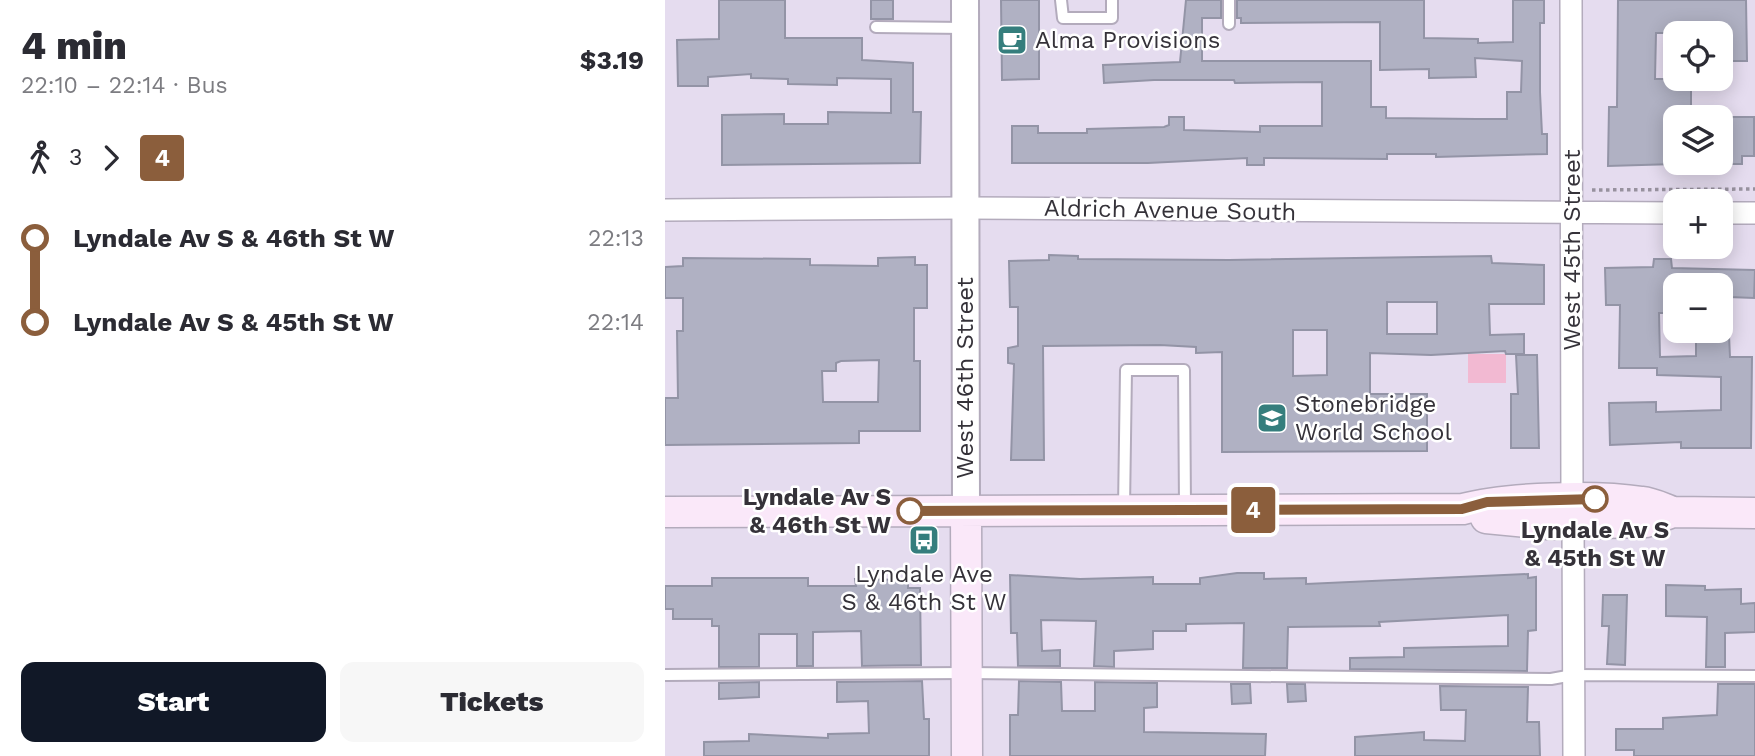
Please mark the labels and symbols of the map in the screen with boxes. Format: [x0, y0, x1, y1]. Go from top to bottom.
cafe icon: Alma Provisions [995, 23, 1029, 57]
place label: Alma Provisions [1035, 26, 1221, 54]
street label: West 45th Street [1558, 150, 1586, 350]
street label: Aldrich Avenue South [1044, 194, 1296, 226]
street label: West 46th Street [951, 277, 979, 479]
place label: Stonebridge World School [1295, 390, 1452, 446]
school or university icon: Stonebridge World School [1255, 401, 1289, 435]
place label: Lyndale Av S & 46th St W [743, 483, 891, 539]
marker: Lyndale Av S & 45th St W [1582, 486, 1608, 512]
line badge: 4 [1230, 487, 1276, 533]
marker: Lyndale Av S & 46th St W [897, 498, 923, 524]
place label: Lyndale Av S & 45th St W [1521, 516, 1669, 572]
bus stop icon: Lyndale Ave S & 46th St W [907, 523, 941, 557]
place label: Lyndale Ave S & 46th St W [841, 560, 1007, 616]

